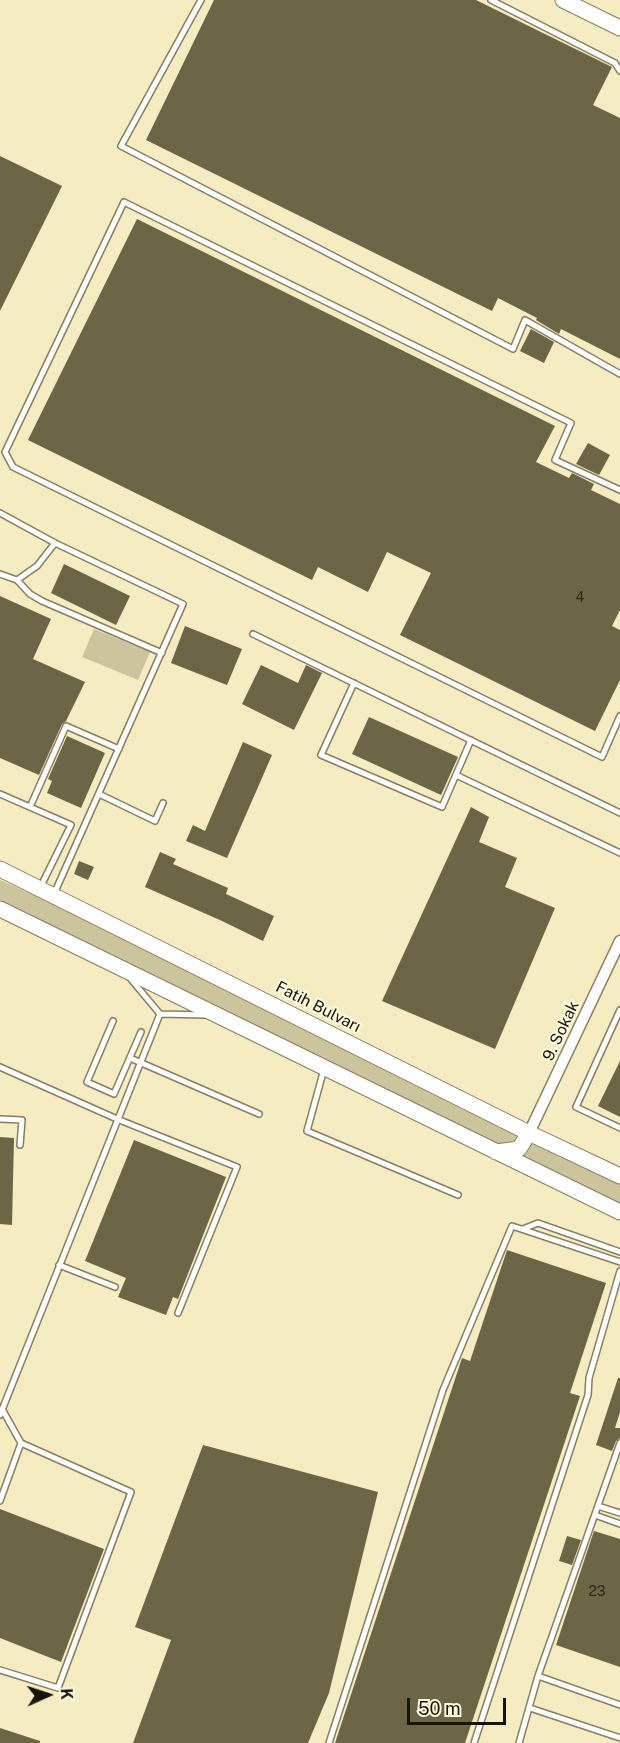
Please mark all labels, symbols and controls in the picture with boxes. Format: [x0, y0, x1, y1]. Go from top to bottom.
house number: 4 [576, 590, 584, 606]
street label: Fatih Bulvarı [272, 977, 364, 1037]
street label: 9. Sokak [539, 998, 583, 1064]
house number: 23 [588, 1584, 606, 1600]
north arrow [18, 1665, 78, 1725]
scale bar [410, 1686, 509, 1724]
text: K [57, 1688, 76, 1700]
text: 50 m [418, 1698, 461, 1719]

